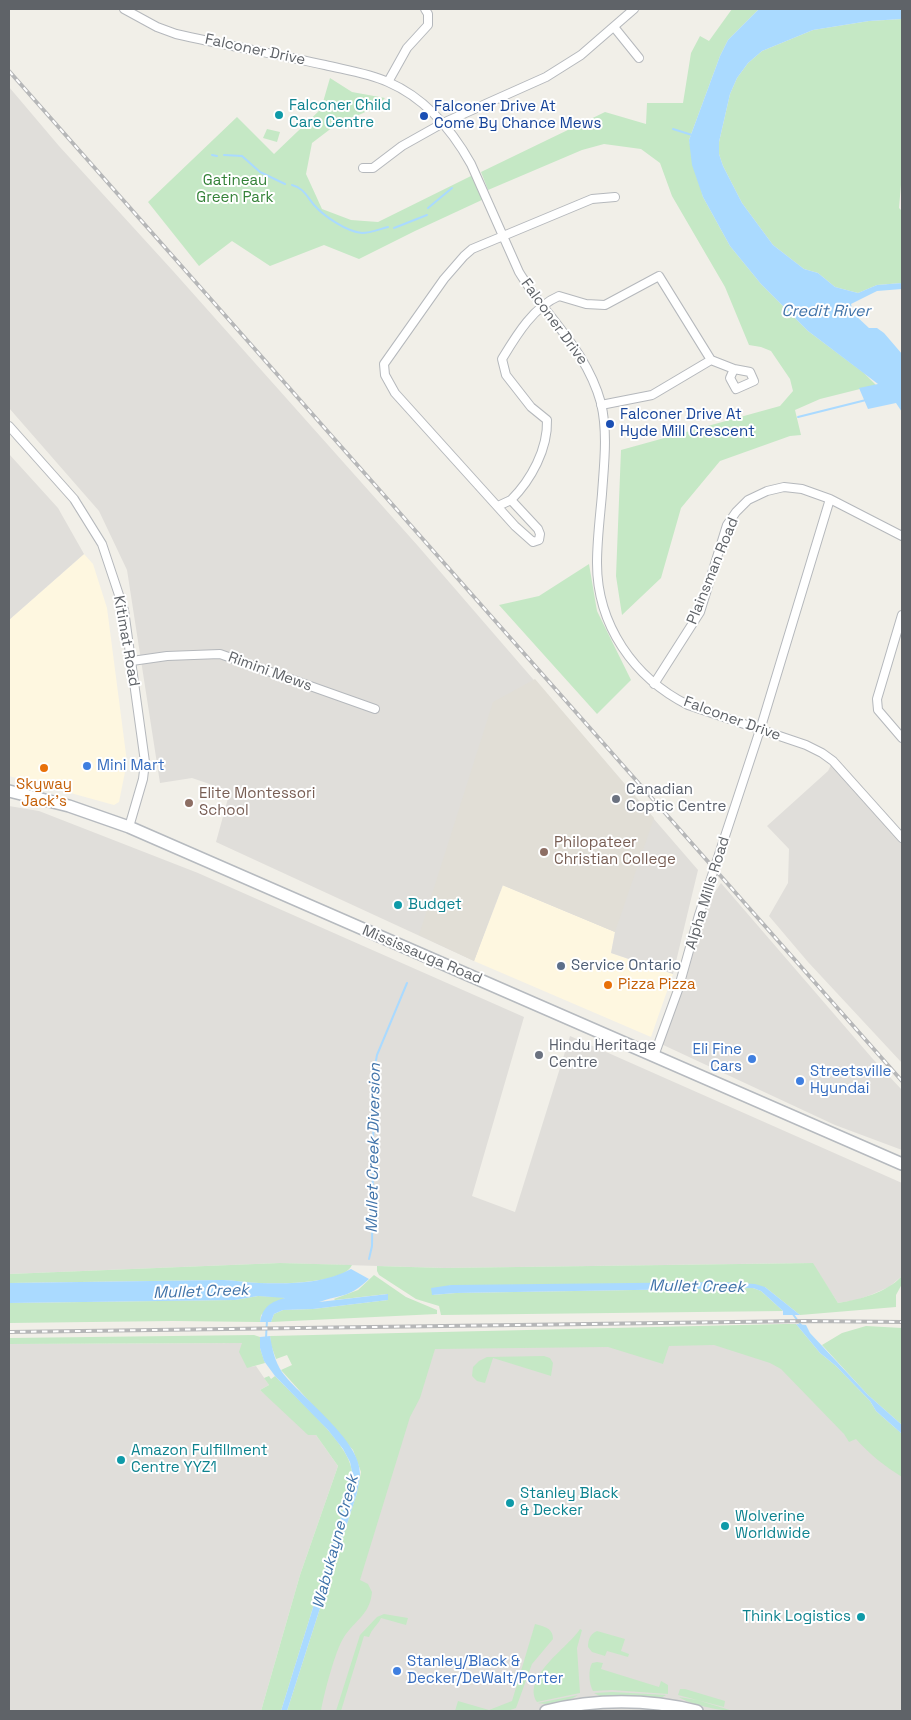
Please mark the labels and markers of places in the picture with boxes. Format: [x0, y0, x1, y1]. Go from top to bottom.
place label: Falconer Child Care Centre [289, 97, 391, 132]
place label: Falconer Drive At Come By Chance Mews [434, 98, 601, 133]
marker: Falconer Child Care Centre [273, 109, 285, 121]
marker: Falconer Drive At Come By Chance Mews [418, 110, 430, 122]
place label: Falconer Drive At Hyde Mill Crescent [620, 406, 755, 441]
marker: Falconer Drive At Hyde Mill Crescent [604, 418, 616, 430]
place label: Mini Mart [97, 757, 165, 775]
marker: Mini Mart [81, 760, 93, 772]
marker: Skyway Jack's [38, 762, 50, 774]
place label: Skyway Jack's [16, 776, 72, 811]
place label: Canadian Coptic Centre [626, 781, 726, 816]
place label: Elite Montessori School [199, 785, 315, 820]
marker: Canadian Coptic Centre [610, 793, 622, 805]
marker: Elite Montessori School [183, 797, 195, 809]
place label: Philopateer Christian College [554, 834, 676, 869]
marker: Philopateer Christian College [538, 846, 550, 858]
place label: Budget [408, 896, 462, 914]
marker: Budget [392, 899, 404, 911]
place label: Service Ontario [571, 957, 681, 975]
marker: Service Ontario [555, 960, 567, 972]
place label: Pizza Pizza [618, 976, 696, 994]
marker: Pizza Pizza [602, 979, 614, 991]
place label: Hindu Heritage Centre [549, 1037, 656, 1072]
place label: Eli Fine Cars [693, 1041, 742, 1076]
marker: Hindu Heritage Centre [533, 1049, 545, 1061]
marker: Eli Fine Cars [746, 1053, 758, 1065]
place label: Streetsville Hyundai [810, 1063, 891, 1098]
marker: Streetsville Hyundai [794, 1075, 806, 1087]
place label: Amazon Fulfillment Centre YYZ1 [131, 1442, 268, 1477]
marker: Amazon Fulfillment Centre YYZ1 [115, 1454, 127, 1466]
place label: Stanley Black & Decker [520, 1485, 619, 1520]
marker: Stanley Black & Decker [504, 1497, 516, 1509]
place label: Wolverine Worldwide [735, 1508, 810, 1543]
marker: Wolverine Worldwide [719, 1520, 731, 1532]
place label: Think Logistics [742, 1608, 851, 1626]
marker: Think Logistics [855, 1611, 867, 1623]
place label: Stanley/Black & Decker/DeWalt/Porter [407, 1653, 563, 1688]
marker: Stanley/Black & Decker/DeWalt/Porter [391, 1665, 403, 1677]

